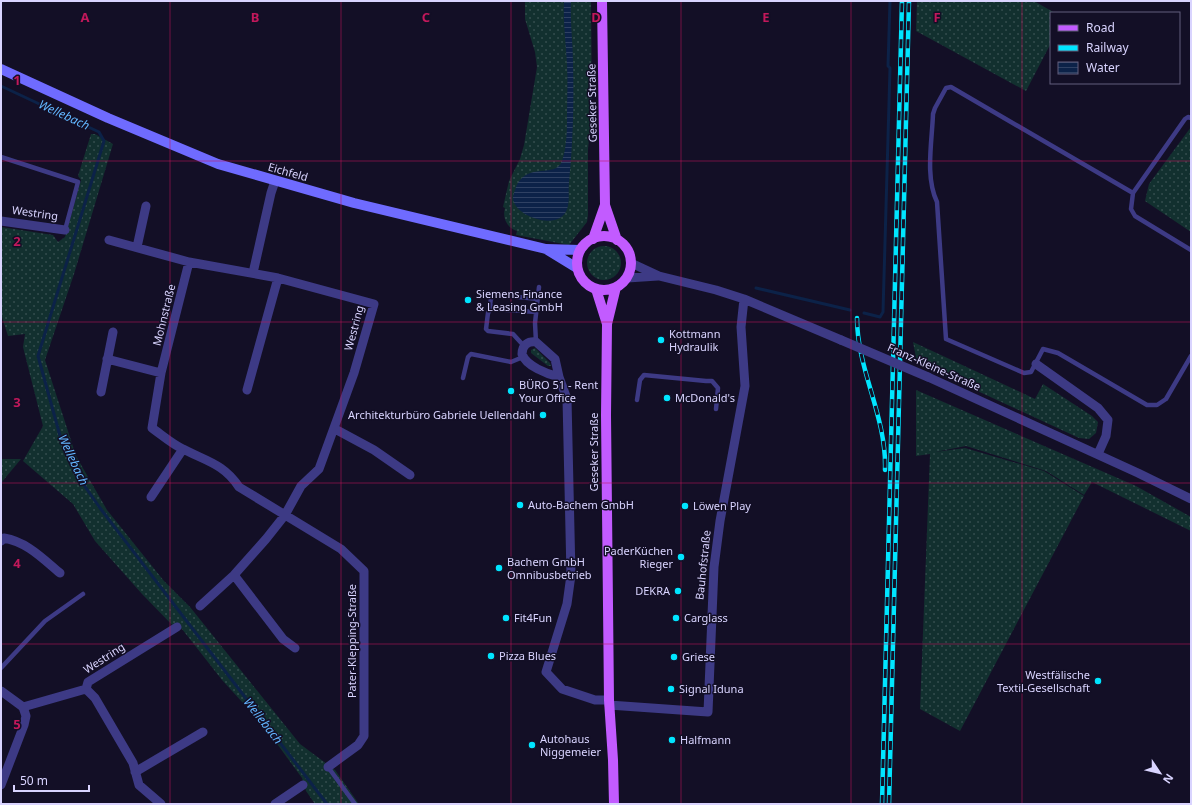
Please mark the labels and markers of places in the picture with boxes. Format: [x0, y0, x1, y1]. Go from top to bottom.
place label: Siemens Finance & Leasing GmbH [476, 286, 563, 314]
marker: Siemens Finance & Leasing GmbH [463, 295, 473, 305]
place label: Kottmann Hydraulik [669, 326, 720, 354]
marker: Kottmann Hydraulik [656, 335, 666, 345]
place label: BÜRO 51 - Rent Your Office [519, 377, 598, 405]
marker: BÜRO 51 - Rent Your Office [506, 386, 516, 396]
place label: McDonald's [675, 390, 735, 405]
marker: McDonald's [662, 393, 672, 403]
place label: Architekturbüro Gabriele Uellendahl [348, 407, 535, 422]
marker: Architekturbüro Gabriele Uellendahl [538, 410, 548, 420]
place label: Auto-Bachem GmbH [528, 497, 634, 512]
place label: Löwen Play [693, 498, 751, 513]
marker: Auto-Bachem GmbH [515, 500, 525, 510]
marker: Löwen Play [680, 501, 690, 511]
place label: PaderKüchen Rieger [604, 543, 673, 571]
marker: PaderKüchen Rieger [676, 552, 686, 562]
place label: Bachem GmbH Omnibusbetrieb [507, 554, 592, 582]
marker: Bachem GmbH Omnibusbetrieb [494, 563, 504, 573]
place label: DEKRA [635, 583, 671, 598]
marker: DEKRA [673, 586, 683, 596]
place label: Fit4Fun [514, 610, 552, 625]
place label: Carglass [684, 610, 728, 625]
marker: Fit4Fun [501, 613, 511, 623]
marker: Carglass [671, 613, 681, 623]
place label: Pizza Blues [499, 648, 556, 663]
place label: Griese [682, 649, 715, 664]
marker: Pizza Blues [486, 651, 496, 661]
marker: Griese [669, 652, 679, 662]
place label: Westfälische Textil-Gesellschaft [997, 667, 1090, 695]
marker: Westfälische Textil-Gesellschaft [1093, 676, 1103, 686]
place label: Signal Iduna [679, 681, 744, 696]
marker: Signal Iduna [666, 684, 676, 694]
place label: Autohaus Niggemeier [540, 731, 601, 759]
place label: Halfmann [680, 732, 731, 747]
marker: Halfmann [667, 735, 677, 745]
marker: Autohaus Niggemeier [527, 740, 537, 750]

